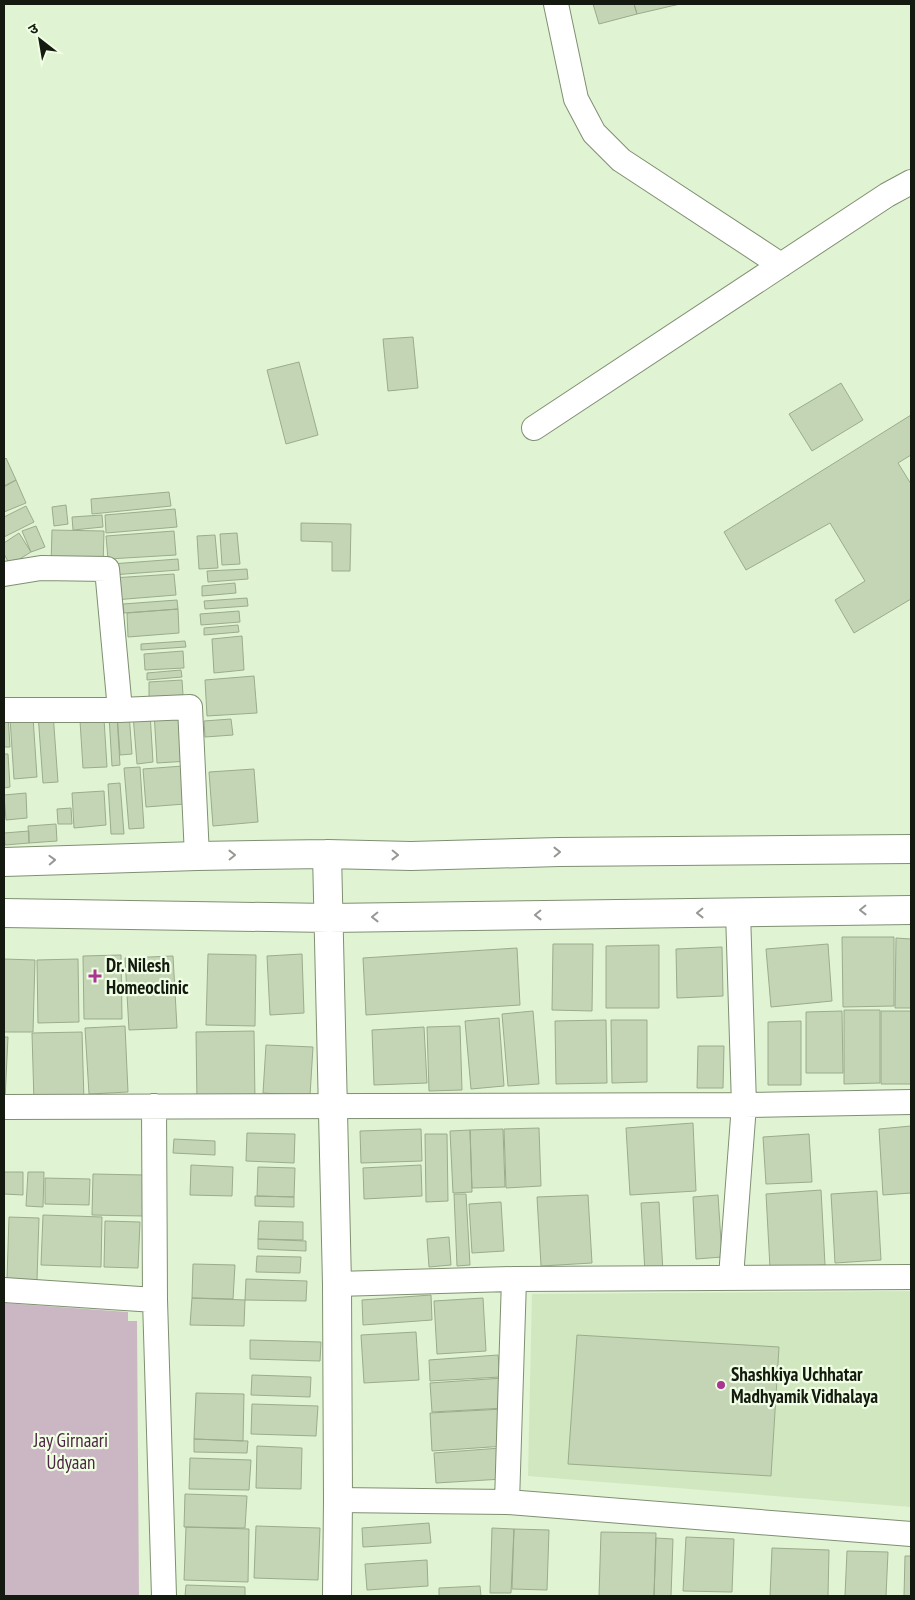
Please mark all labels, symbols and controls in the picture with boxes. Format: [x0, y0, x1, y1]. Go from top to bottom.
north arrow [15, 15, 65, 65]
text: उ [25, 19, 42, 39]
one-way arrow [554, 847, 562, 857]
one-way arrow [229, 850, 237, 860]
one-way arrow [391, 850, 399, 861]
one-way arrow [49, 855, 57, 866]
one-way arrow [858, 905, 866, 915]
one-way arrow [696, 908, 704, 918]
one-way arrow [533, 910, 541, 920]
one-way arrow [371, 912, 379, 923]
place label: Dr. Nilesh Homeoclinic [106, 953, 189, 999]
marker: Dr. Nilesh Homeoclinic [88, 969, 102, 983]
place label: Shashkiya Uchhatar Madhyamik Vidhalaya [731, 1362, 878, 1408]
marker: Shashkiya Uchhatar Madhyamik Vidhalaya [715, 1379, 727, 1391]
park label: Jay Girnaari Udyaan [33, 1428, 108, 1474]

